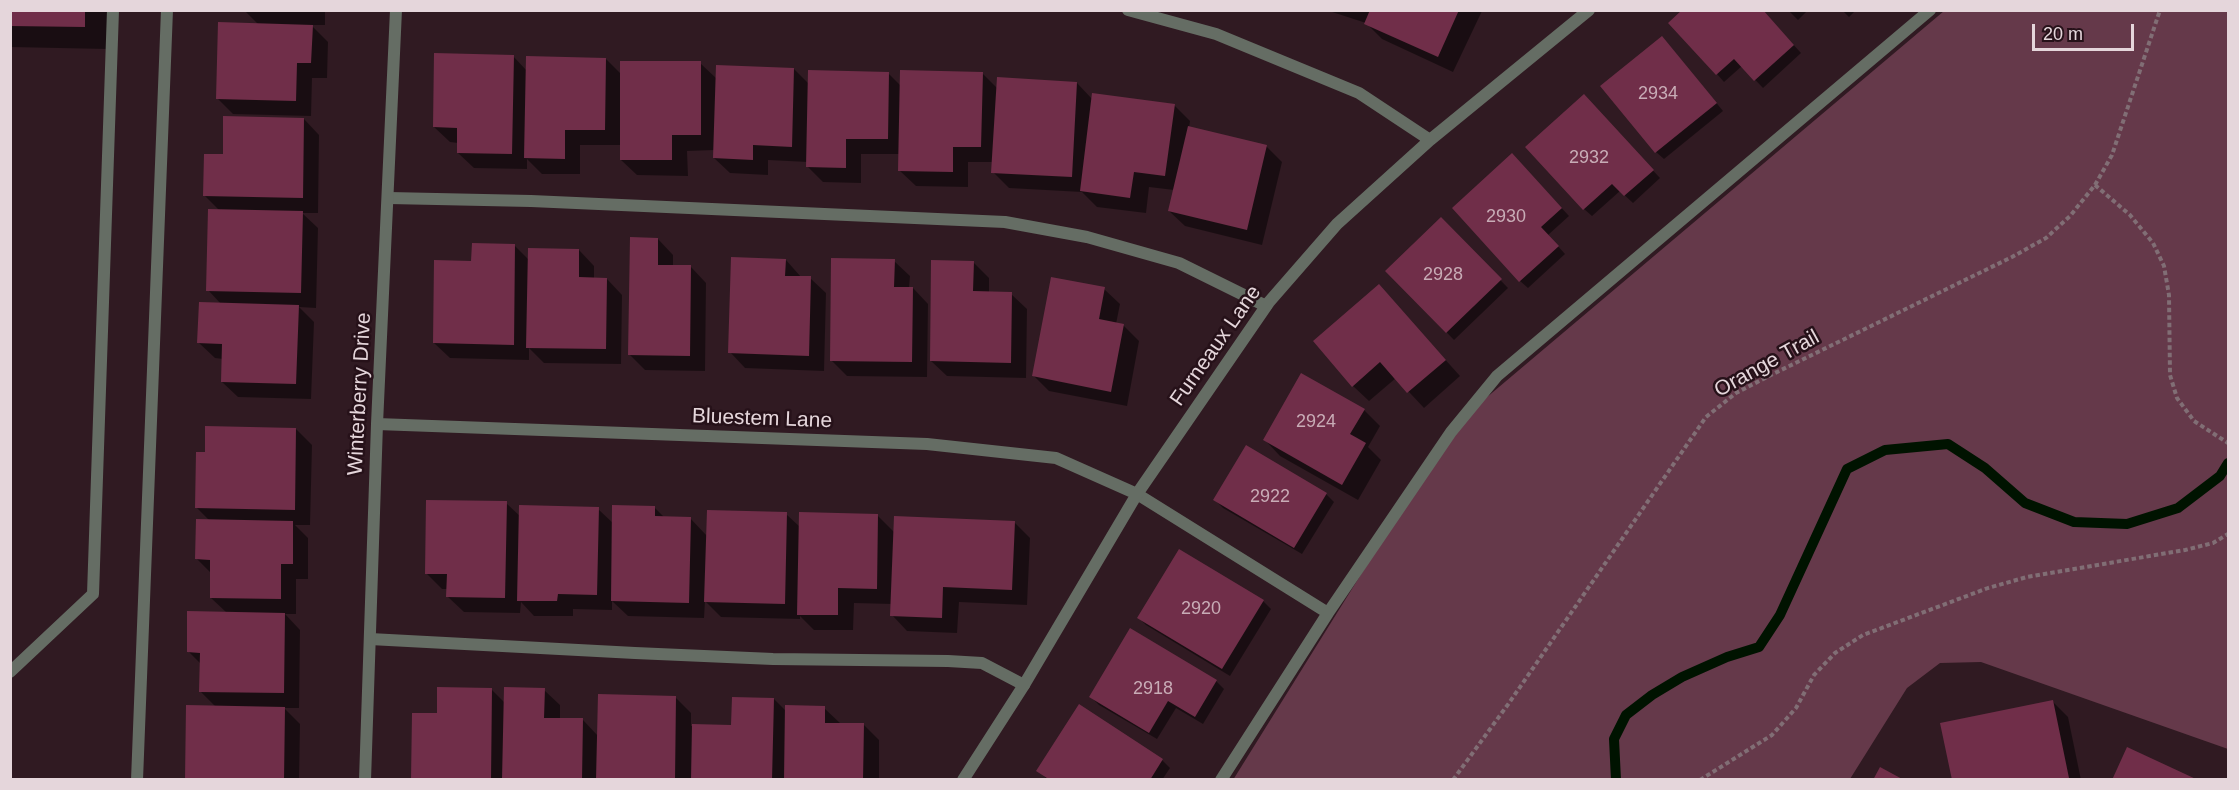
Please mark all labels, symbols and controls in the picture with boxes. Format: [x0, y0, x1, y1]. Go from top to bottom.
scale bar [2035, 12, 2137, 50]
text: 20 m [2043, 24, 2083, 44]
house number: 2934 [1638, 83, 1678, 105]
house number: 2932 [1569, 147, 1609, 169]
house number: 2930 [1486, 206, 1526, 228]
house number: 2928 [1423, 264, 1463, 286]
street label: Furneaux Lane [1165, 281, 1267, 411]
street label: Winterberry Drive [343, 312, 377, 476]
street label: Orange Trail [1710, 325, 1824, 403]
street label: Bluestem Lane [692, 404, 832, 434]
house number: 2924 [1296, 411, 1336, 433]
house number: 2922 [1250, 486, 1290, 508]
house number: 2920 [1181, 598, 1221, 620]
house number: 2918 [1133, 678, 1173, 700]

